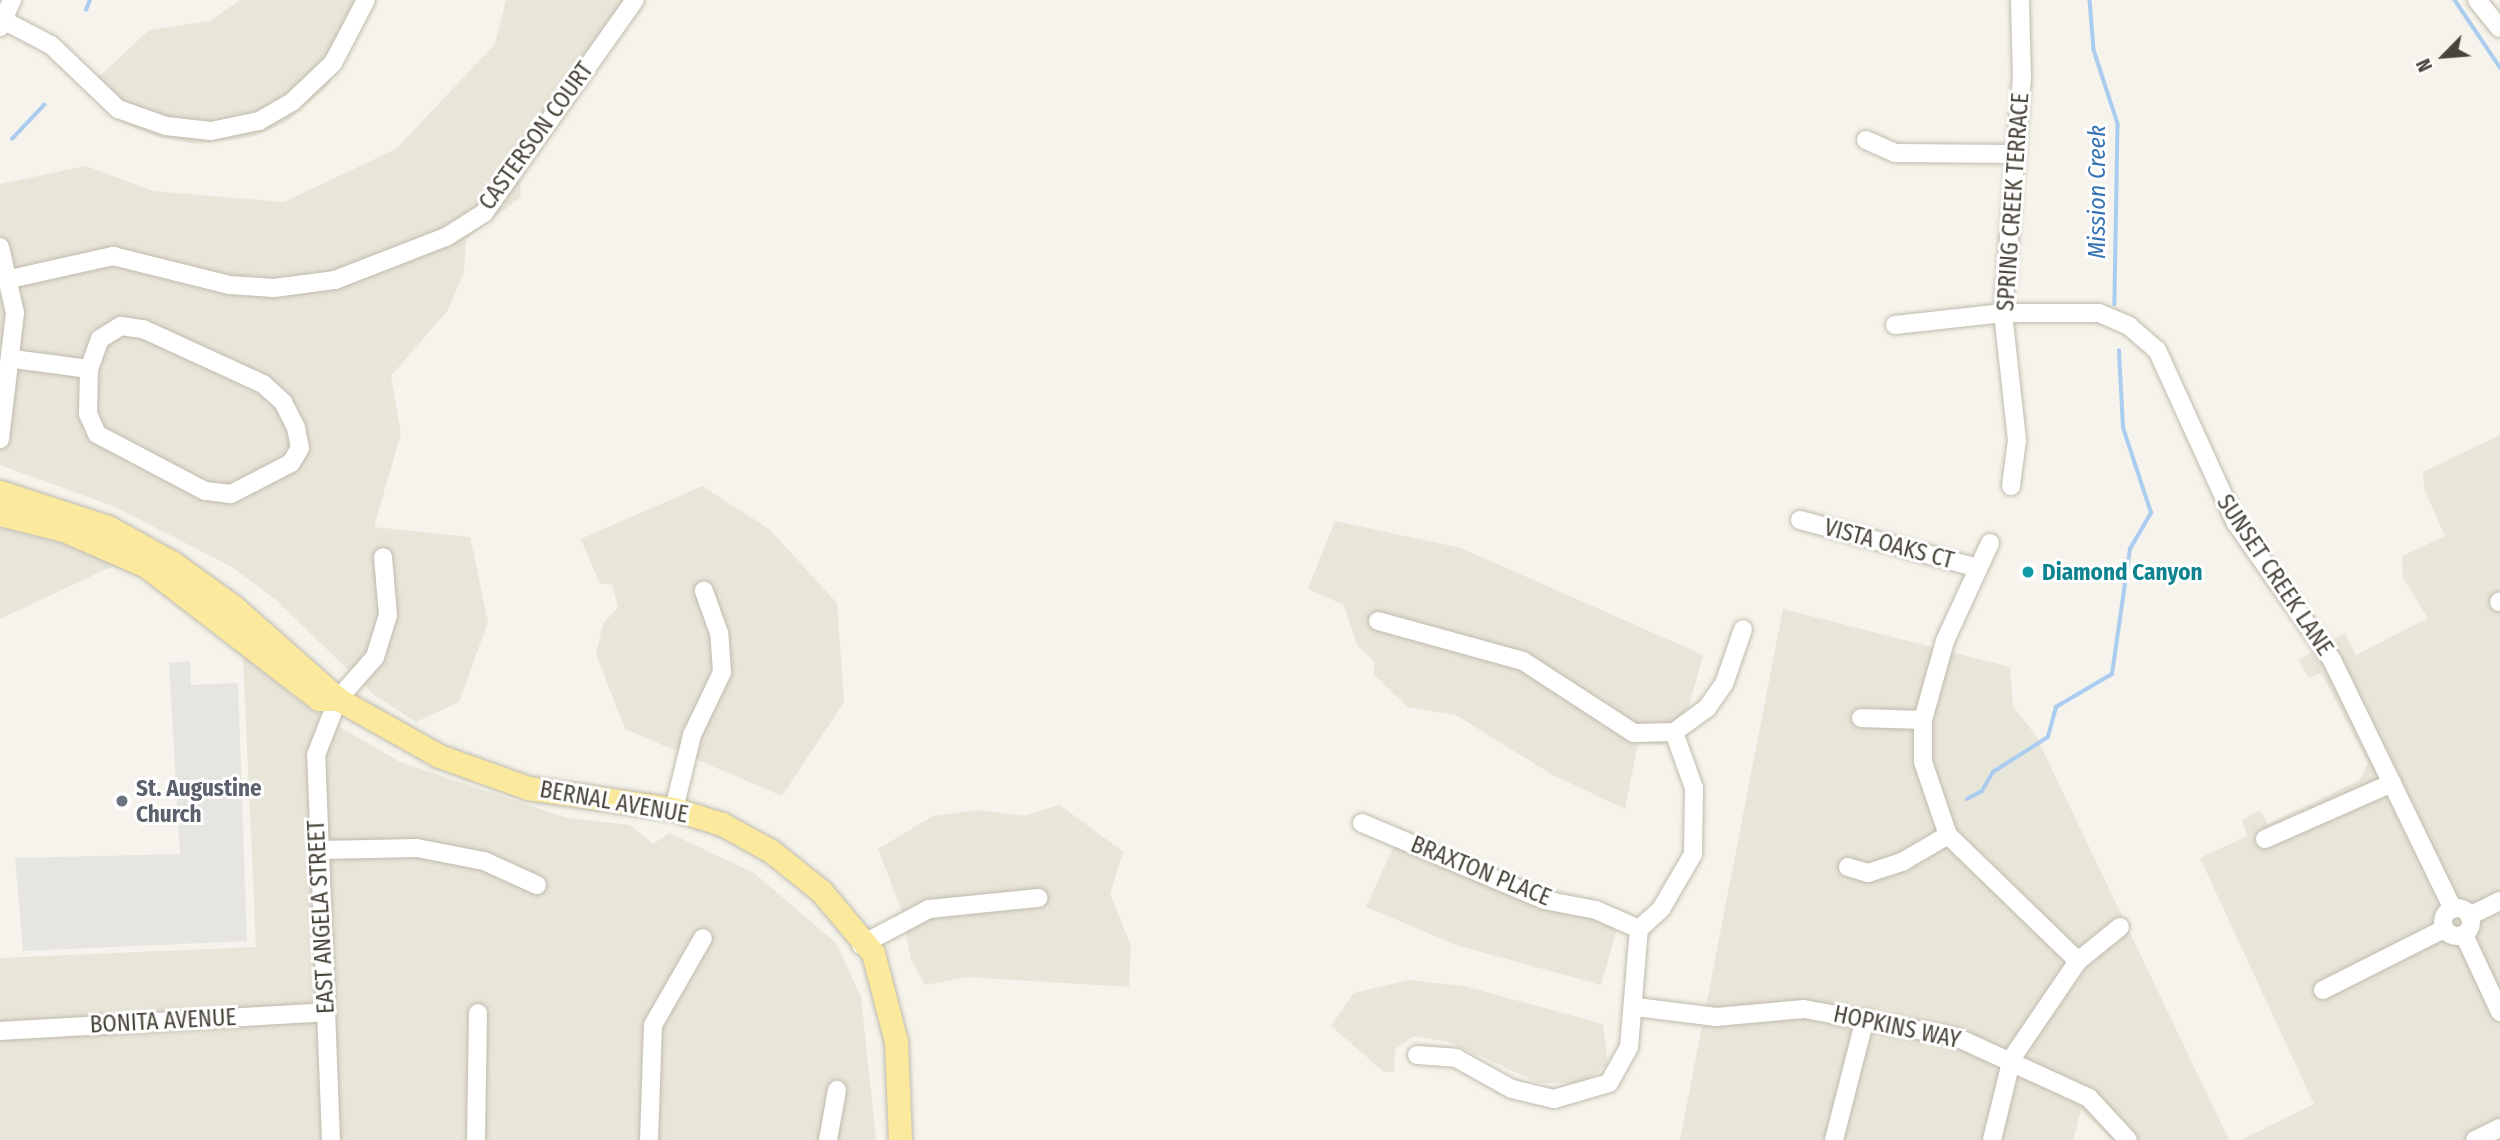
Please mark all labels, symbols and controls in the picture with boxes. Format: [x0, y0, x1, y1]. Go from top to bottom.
north arrow [2409, 21, 2479, 91]
text: N [2412, 55, 2437, 75]
street label: CASTERSON COURT [473, 57, 599, 215]
street label: SPRING CREEK TERRACE [1992, 92, 2034, 312]
water label: Mission Creek [2084, 125, 2112, 259]
street label: SUNSET CREEK LANE [2211, 490, 2339, 660]
street label: VISTA OAKS CT [1821, 513, 1957, 575]
place label: Diamond Canyon [2042, 558, 2203, 586]
marker: Diamond Canyon [2020, 564, 2036, 580]
place label: St. Augustine Church [136, 774, 262, 828]
street label: BERNAL AVENUE [538, 775, 690, 829]
marker: St. Augustine Church [114, 793, 130, 809]
street label: EAST ANGELA STREET [302, 819, 340, 1015]
street label: BRAXTON PLACE [1407, 830, 1555, 912]
street label: HOPKINS WAY [1831, 1000, 1963, 1054]
street label: BONITA AVENUE [89, 1003, 237, 1039]

